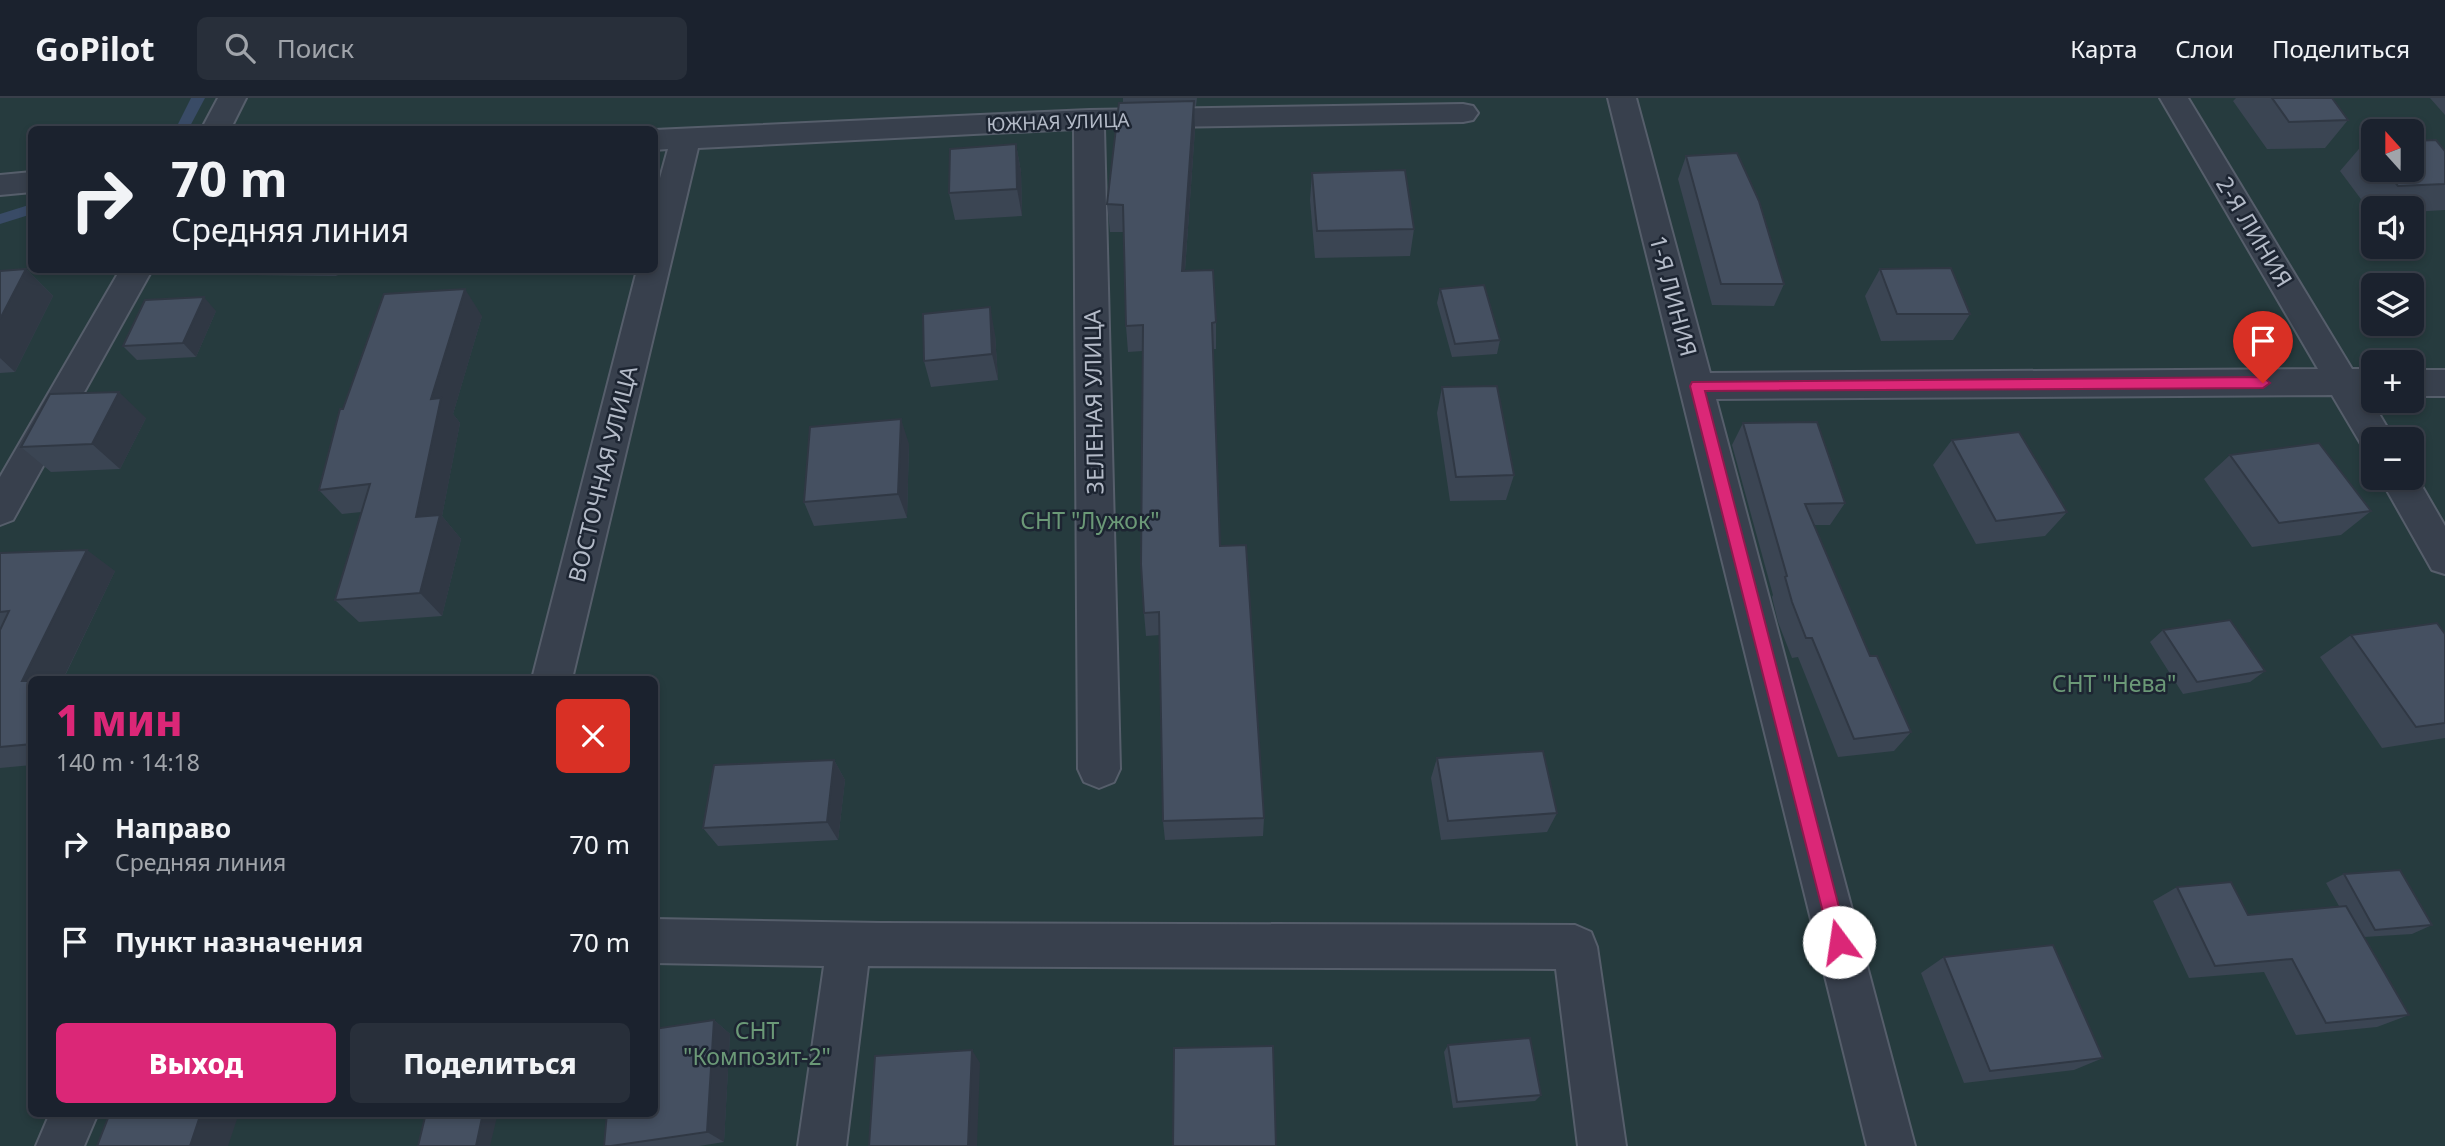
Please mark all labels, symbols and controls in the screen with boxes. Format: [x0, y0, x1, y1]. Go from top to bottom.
search box [197, 17, 687, 80]
text: GoPilot [35, 26, 155, 71]
icon: search [221, 29, 259, 67]
text: Поиск [277, 30, 354, 66]
text: Карта [2070, 32, 2137, 65]
text: Слои [2175, 32, 2234, 65]
text: Поделиться [2272, 32, 2410, 65]
street label: ЮЖНАЯ УЛИЦА [986, 106, 1131, 137]
north arrow [2361, 119, 2424, 182]
map controls [2361, 119, 2424, 490]
text: 70 m [171, 145, 288, 211]
icon: right [56, 154, 147, 245]
street label: 2-Я ЛИНИЯ [2209, 170, 2300, 293]
button: sound [2361, 196, 2424, 259]
text: Средняя линия [171, 208, 409, 251]
street label: 1-Я ЛИНИЯ [1642, 232, 1705, 360]
button: layers [2361, 273, 2424, 336]
street label: ЗЕЛЕНАЯ УЛИЦА [1075, 309, 1111, 495]
pin [2233, 311, 2293, 383]
icon: arrive [2244, 322, 2282, 360]
button: + [2361, 350, 2424, 413]
street label: ВОСТОЧНАЯ УЛИЦА [560, 362, 645, 585]
button: − [2361, 427, 2424, 490]
park label: СНТ "Лужок" [1020, 504, 1160, 536]
park label: СНТ "Нева" [2052, 667, 2176, 699]
text: 1 мин [56, 691, 183, 748]
button: close [556, 699, 630, 773]
text: 140 m · 14:18 [56, 746, 200, 778]
text: Направо [115, 810, 231, 846]
icon: right [56, 825, 94, 863]
text: 70 m [569, 826, 630, 862]
text: Средняя линия [115, 846, 286, 878]
position arrow [1802, 905, 1876, 979]
icon: arrive [56, 923, 94, 961]
text: Пункт назначения [115, 924, 363, 960]
text: 70 m [569, 924, 630, 960]
park label: СНТ "Композит-2" [683, 1014, 831, 1072]
button: Выход [56, 1023, 336, 1103]
button: Поделиться [350, 1023, 630, 1103]

